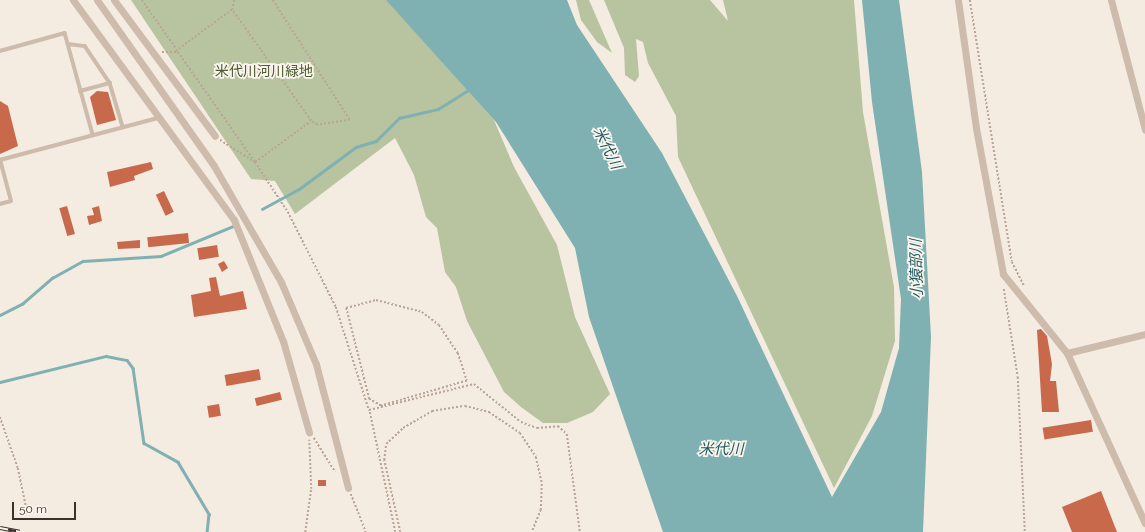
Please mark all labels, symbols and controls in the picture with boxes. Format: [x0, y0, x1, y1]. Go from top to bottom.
park label: 米代川河川緑地 [215, 63, 313, 79]
water label: 米代川 [589, 124, 625, 172]
water label: 小猿部川 [907, 239, 927, 299]
water label: 米代川 [699, 441, 743, 459]
scale bar [14, 494, 78, 520]
text: 50 m [19, 502, 47, 516]

